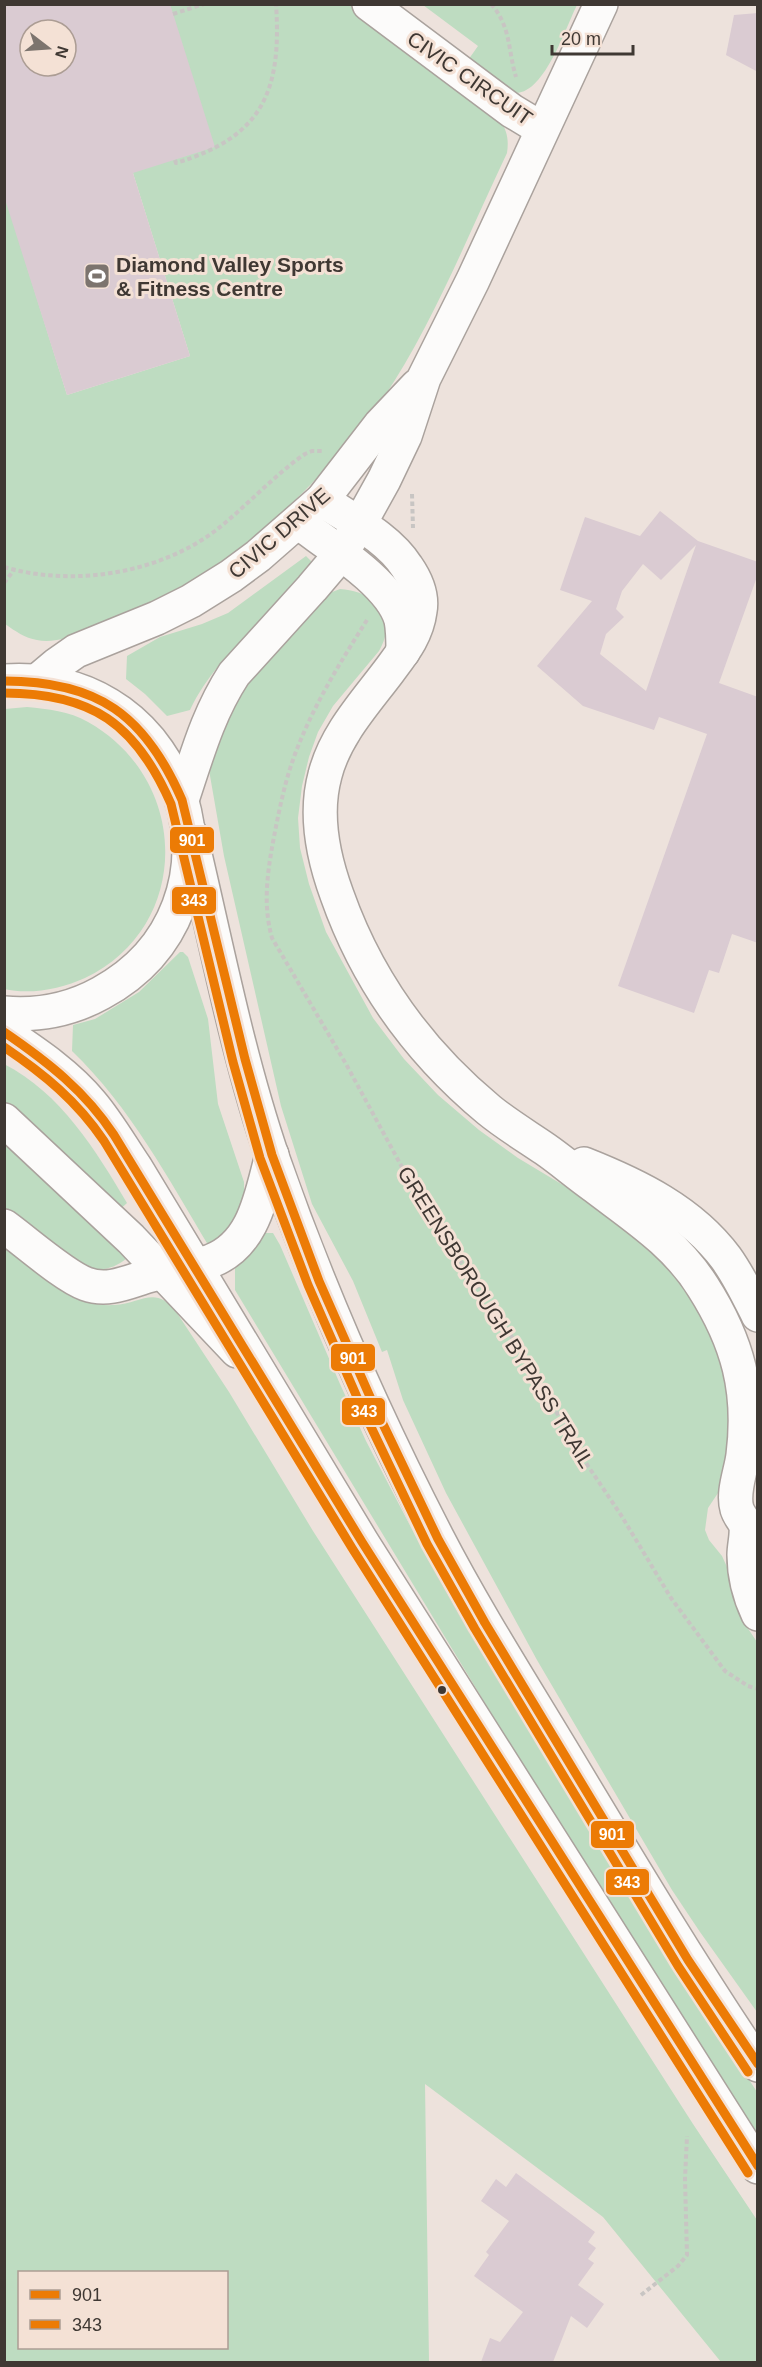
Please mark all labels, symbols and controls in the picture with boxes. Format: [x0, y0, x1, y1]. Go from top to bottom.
north arrow [18, 18, 78, 78]
scale bar [552, 18, 633, 56]
street label: CIVIC CIRCUIT [403, 26, 537, 130]
text: 20 m [561, 29, 601, 49]
text: N [52, 44, 72, 60]
place label: Diamond Valley Sports & Fitness Centre [116, 253, 344, 300]
sports icon: Diamond Valley Sports & Fitness Centre [82, 261, 112, 291]
street label: CIVIC DRIVE [224, 483, 334, 583]
line badge: 901 [169, 826, 215, 854]
text: 901 [179, 832, 205, 849]
line badge: 343 [171, 886, 217, 915]
text: 343 [181, 892, 207, 909]
street label: GREENSBOROUGH BYPASS TRAIL [393, 1162, 599, 1472]
line badge: 901 [330, 1343, 376, 1372]
text: 901 [340, 1350, 366, 1367]
line badge: 343 [341, 1397, 386, 1426]
text: 343 [351, 1403, 377, 1420]
unlabelled marker [436, 1684, 448, 1696]
line badge: 901 [590, 1820, 635, 1849]
text: 901 [599, 1826, 625, 1843]
line badge: 343 [605, 1868, 650, 1896]
text: 343 [614, 1874, 640, 1891]
legend [18, 2271, 228, 2349]
text: 901 [72, 2285, 102, 2305]
text: 343 [72, 2315, 102, 2335]

